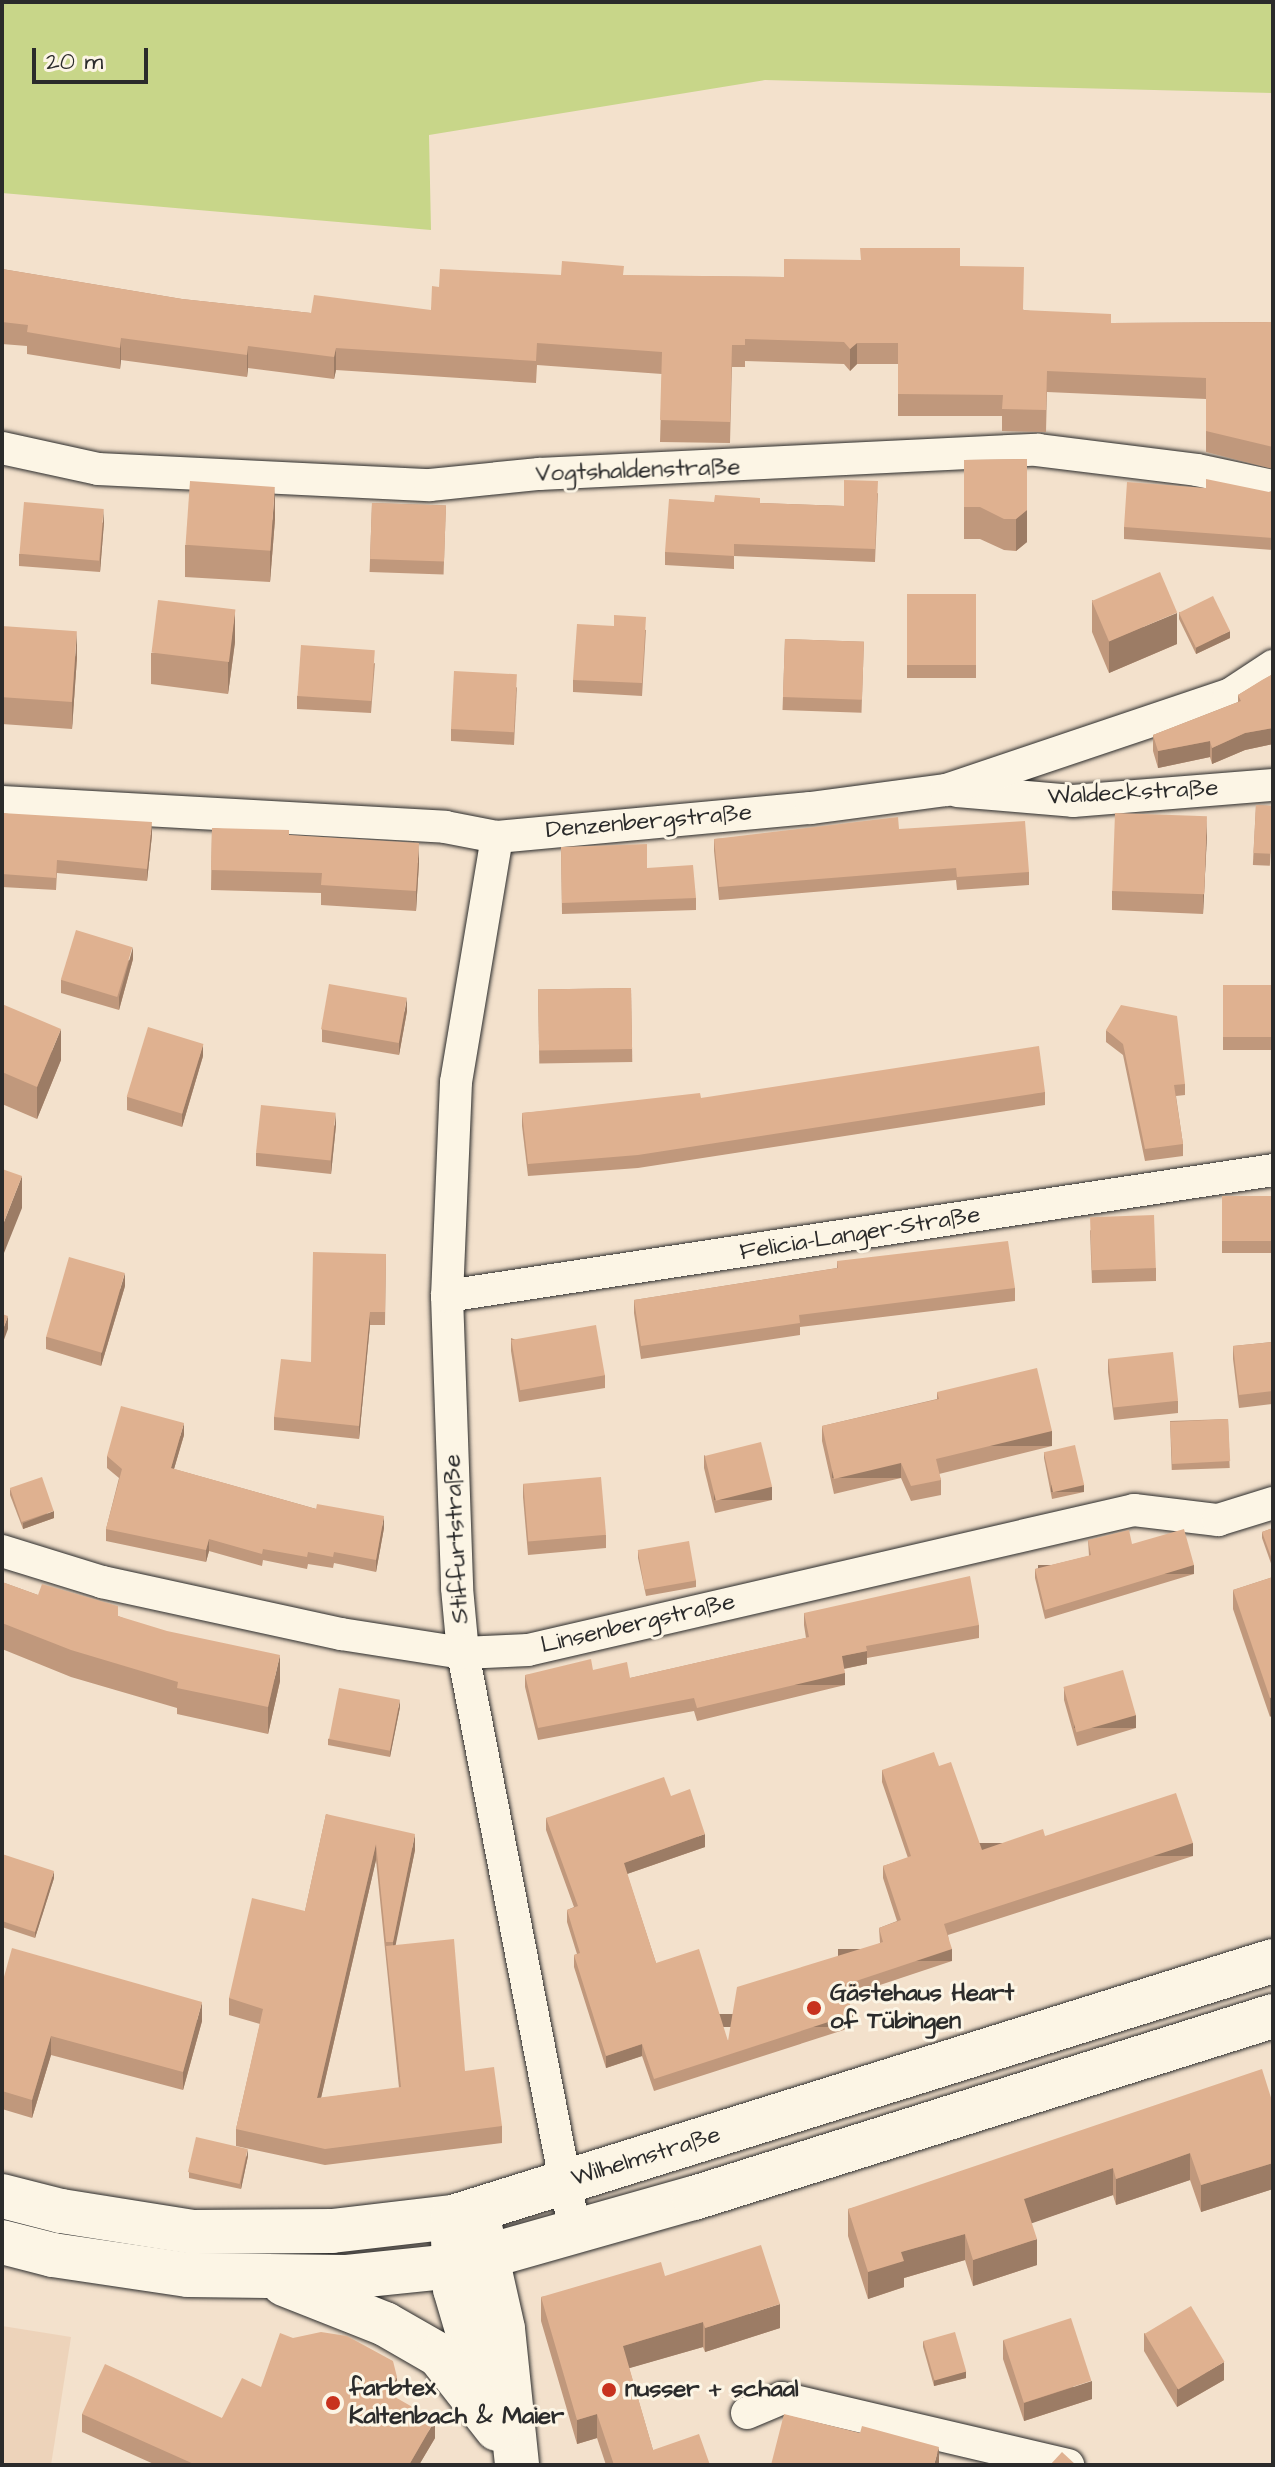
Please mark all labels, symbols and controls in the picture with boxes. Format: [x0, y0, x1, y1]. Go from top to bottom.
scale bar [36, 32, 152, 82]
text: 20 m [46, 45, 103, 79]
street label: Vogtshaldenstraße [535, 453, 741, 489]
street label: Waldeckstraße [1047, 774, 1219, 812]
street label: Denzenbergstraße [545, 799, 753, 845]
street label: Felicia-Langer-Straße [738, 1201, 982, 1267]
street label: Stiffurtstraße [438, 1454, 476, 1624]
street label: Linsenbergstraße [538, 1588, 738, 1660]
place label: Gästehaus Heart of Tübingen [830, 1980, 1014, 2036]
marker: Gästehaus Heart of Tübingen [805, 1999, 823, 2017]
street label: Wilhelmstraße [568, 2121, 724, 2193]
place label: farbtex Kaltenbach & Maier [349, 2375, 564, 2431]
place label: nusser + schaal [625, 2376, 799, 2404]
marker: nusser + schaal [600, 2381, 618, 2399]
marker: farbtex Kaltenbach & Maier [324, 2394, 342, 2412]

